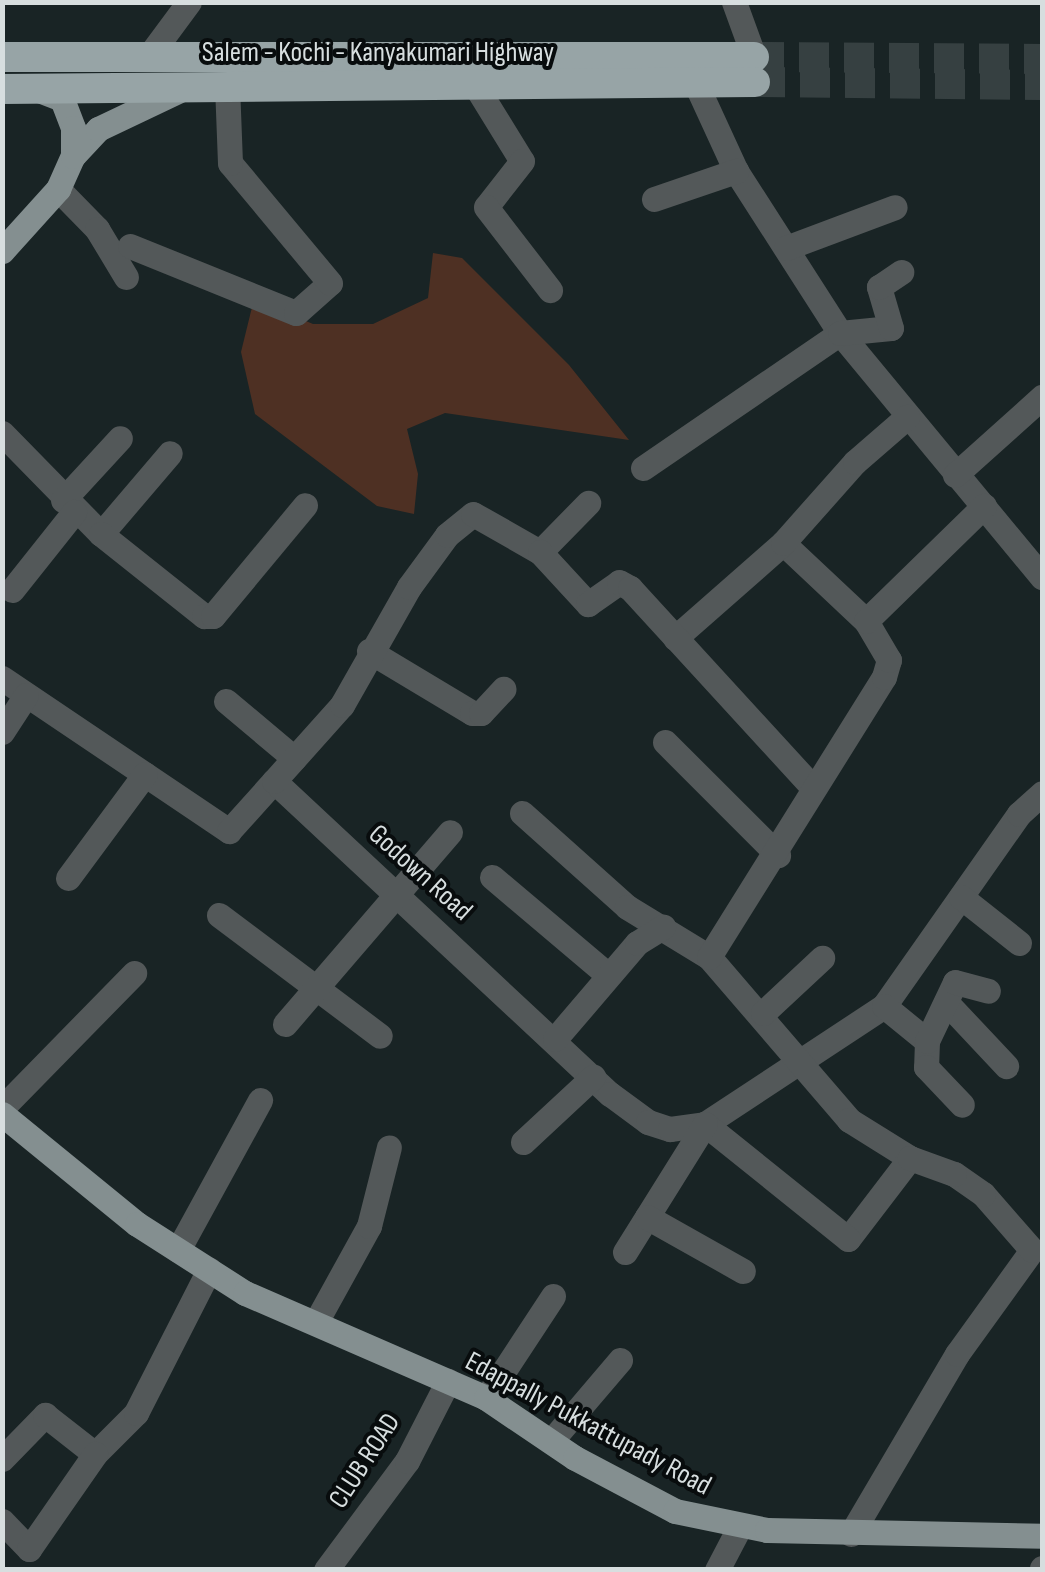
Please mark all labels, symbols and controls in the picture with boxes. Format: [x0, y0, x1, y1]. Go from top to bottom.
street label: Salem - Kochi - Kanyakumari Highway [202, 36, 554, 70]
street label: Godown Road [361, 818, 479, 928]
street label: Edappally Pukkattupady Road [459, 1345, 717, 1503]
street label: CLUB ROAD [322, 1407, 408, 1515]

